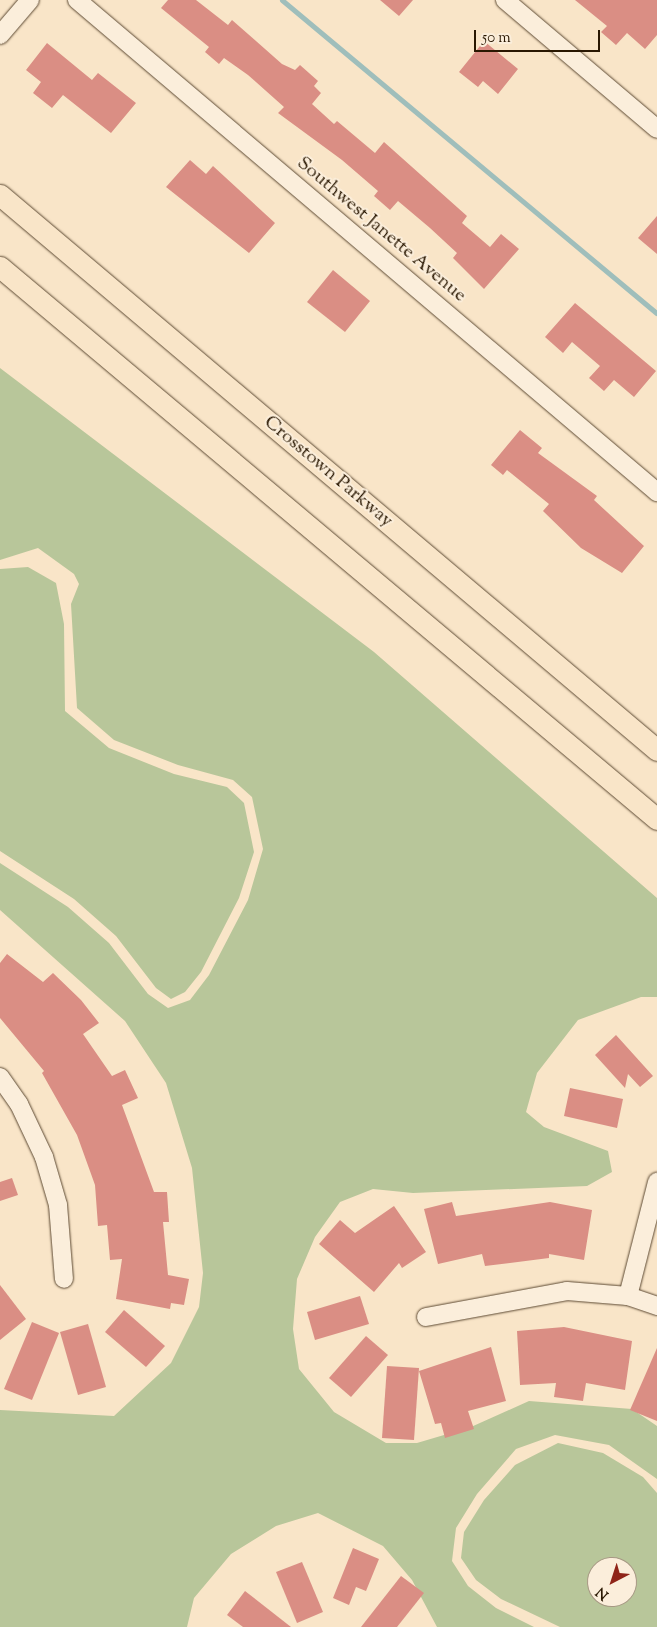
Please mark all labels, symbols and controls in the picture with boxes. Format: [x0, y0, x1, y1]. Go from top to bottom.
scale bar [477, 20, 603, 52]
text: 50 m [482, 28, 511, 49]
street label: Southwest Janette Avenue [292, 152, 470, 308]
street label: Crosstown Parkway [259, 411, 397, 533]
north arrow [587, 1557, 637, 1607]
text: N [592, 1581, 614, 1604]

